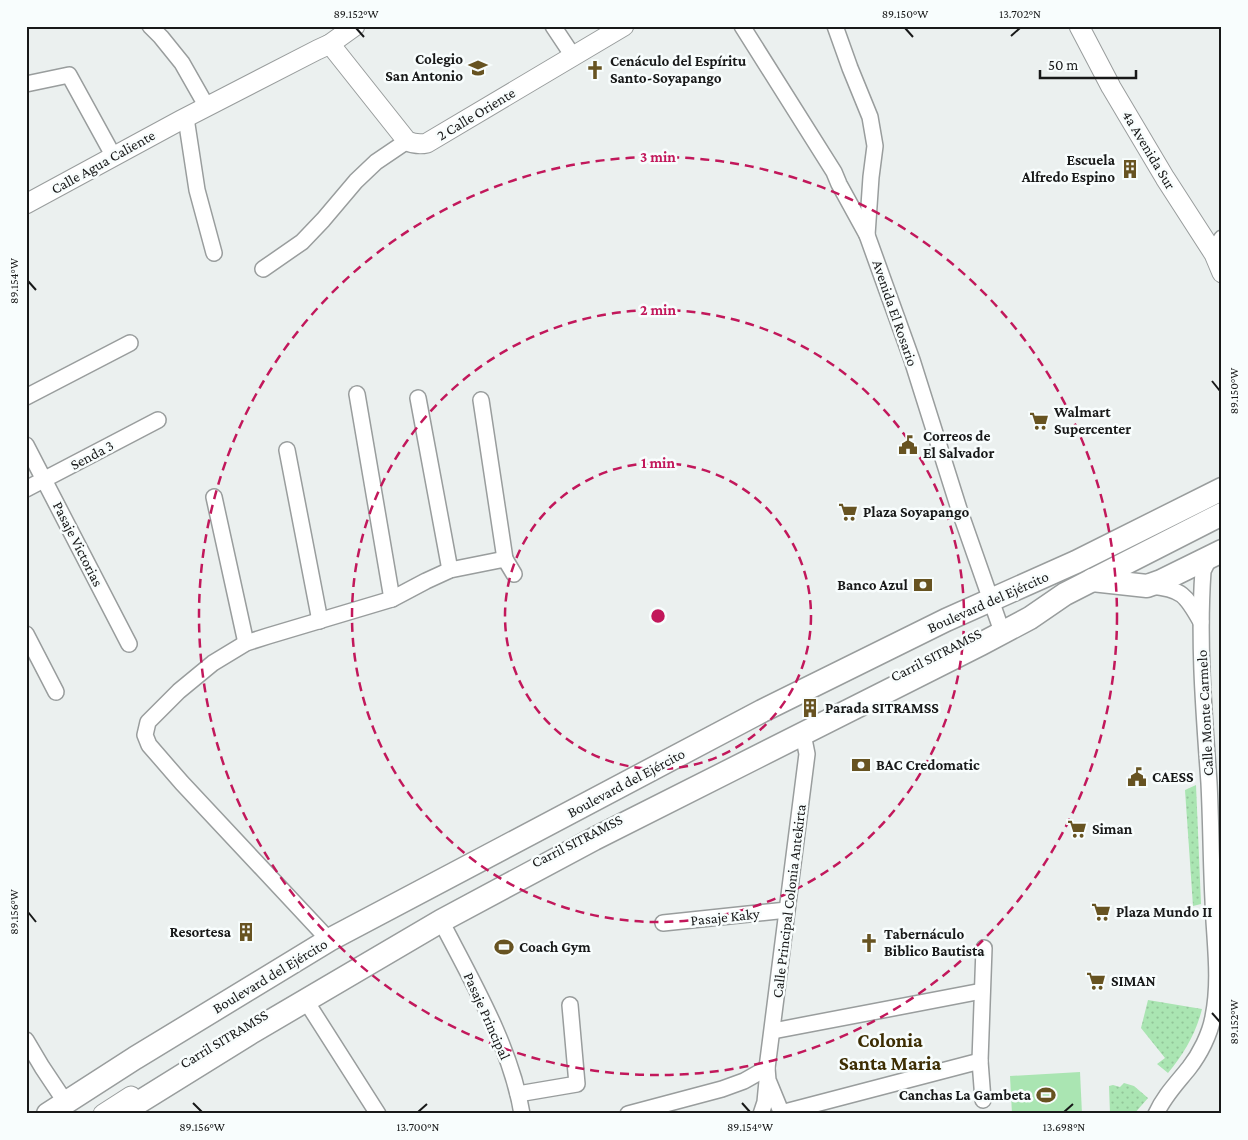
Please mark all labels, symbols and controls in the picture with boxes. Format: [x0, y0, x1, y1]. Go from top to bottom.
text: 89.152°W [333, 7, 379, 21]
text: 89.150°W [882, 7, 928, 21]
text: 13.702°N [999, 7, 1041, 21]
scale bar [1040, 48, 1137, 80]
place label: Colegio San Antonio [385, 51, 463, 84]
place label: Cenáculo del Espíritu Santo-Soyapango [610, 53, 747, 86]
school or university icon: Colegio San Antonio [467, 57, 489, 79]
text: 50 m [1048, 57, 1078, 73]
church icon: Cenáculo del Espíritu Santo-Soyapango [584, 59, 606, 81]
street label: 2 Calle Oriente [434, 84, 518, 144]
street label: 4a Avenida Sur [1119, 108, 1179, 193]
street label: Calle Agua Caliente [48, 127, 158, 198]
text: 3 min [640, 149, 676, 165]
place label: Escuela Alfredo Espino [1021, 152, 1116, 185]
building icon: Escuela Alfredo Espino [1119, 158, 1141, 180]
text: 89.154°W [7, 258, 21, 304]
street label: Avenida El Rosario [869, 258, 921, 368]
text: 2 min [640, 302, 676, 318]
text: 89.150°W [1227, 368, 1241, 414]
place label: Walmart Supercenter [1053, 404, 1131, 437]
supermarket icon: Walmart Supercenter [1028, 410, 1050, 432]
place label: Correos de El Salvador [923, 428, 994, 461]
public building icon: Correos de El Salvador [897, 434, 919, 456]
street label: Senda 3 [68, 437, 116, 473]
text: 1 min [641, 455, 675, 471]
street label: Pasaje Victorias [49, 499, 106, 590]
supermarket icon: Plaza Soyapango [837, 501, 859, 523]
place label: Plaza Soyapango [863, 504, 969, 520]
street label: Boulevard del Ejército [925, 568, 1051, 637]
bank icon: Banco Azul [912, 574, 934, 596]
place label: Banco Azul [837, 577, 909, 593]
centre of rings [649, 607, 667, 625]
street label: Carril SITRAMSS [888, 625, 984, 685]
street label: Calle Monte Carmelo [1194, 650, 1216, 776]
building icon: Parada SITRAMSS [799, 697, 821, 719]
place label: Parada SITRAMSS [825, 700, 939, 716]
street label: Boulevard del Ejército [565, 745, 688, 822]
bank icon: BAC Credomatic [850, 754, 872, 776]
place label: BAC Credomatic [876, 757, 980, 773]
public building icon: CAESS [1126, 766, 1148, 788]
place label: CAESS [1152, 769, 1194, 785]
street label: Calle Principal Colonia Antekirta [769, 803, 810, 999]
street label: Carril SITRAMSS [529, 811, 625, 871]
supermarket icon: Siman [1066, 818, 1088, 840]
place label: Siman [1092, 821, 1133, 837]
text: 89.156°W [7, 889, 21, 935]
supermarket icon: Plaza Mundo II [1090, 901, 1112, 923]
place label: Plaza Mundo II [1116, 904, 1212, 920]
street label: Pasaje Kaky [690, 905, 761, 930]
building icon: Resortesa [235, 921, 257, 943]
place label: Resortesa [170, 924, 232, 940]
place label: Tabernáculo Biblico Bautista [884, 926, 985, 959]
church icon: Tabernáculo Biblico Bautista [858, 932, 880, 954]
street label: Boulevard del Ejército [210, 935, 331, 1017]
sports icon: Coach Gym [493, 936, 515, 958]
place label: Coach Gym [519, 939, 591, 955]
street label: Pasaje Principal [460, 970, 513, 1063]
supermarket icon: SIMAN [1085, 970, 1107, 992]
place label: SIMAN [1111, 973, 1156, 989]
text: 89.152°W [1227, 999, 1241, 1045]
street label: Carril SITRAMSS [177, 1006, 271, 1072]
district label: Colonia Santa Maria [839, 1029, 942, 1074]
sports icon: Canchas La Gambeta [1035, 1084, 1057, 1106]
place label: Canchas La Gambeta [899, 1087, 1032, 1103]
text: 89.156°W [179, 1120, 225, 1134]
text: 13.700°N [396, 1120, 440, 1134]
text: 89.154°W [727, 1120, 773, 1134]
text: 13.698°N [1043, 1120, 1085, 1134]

